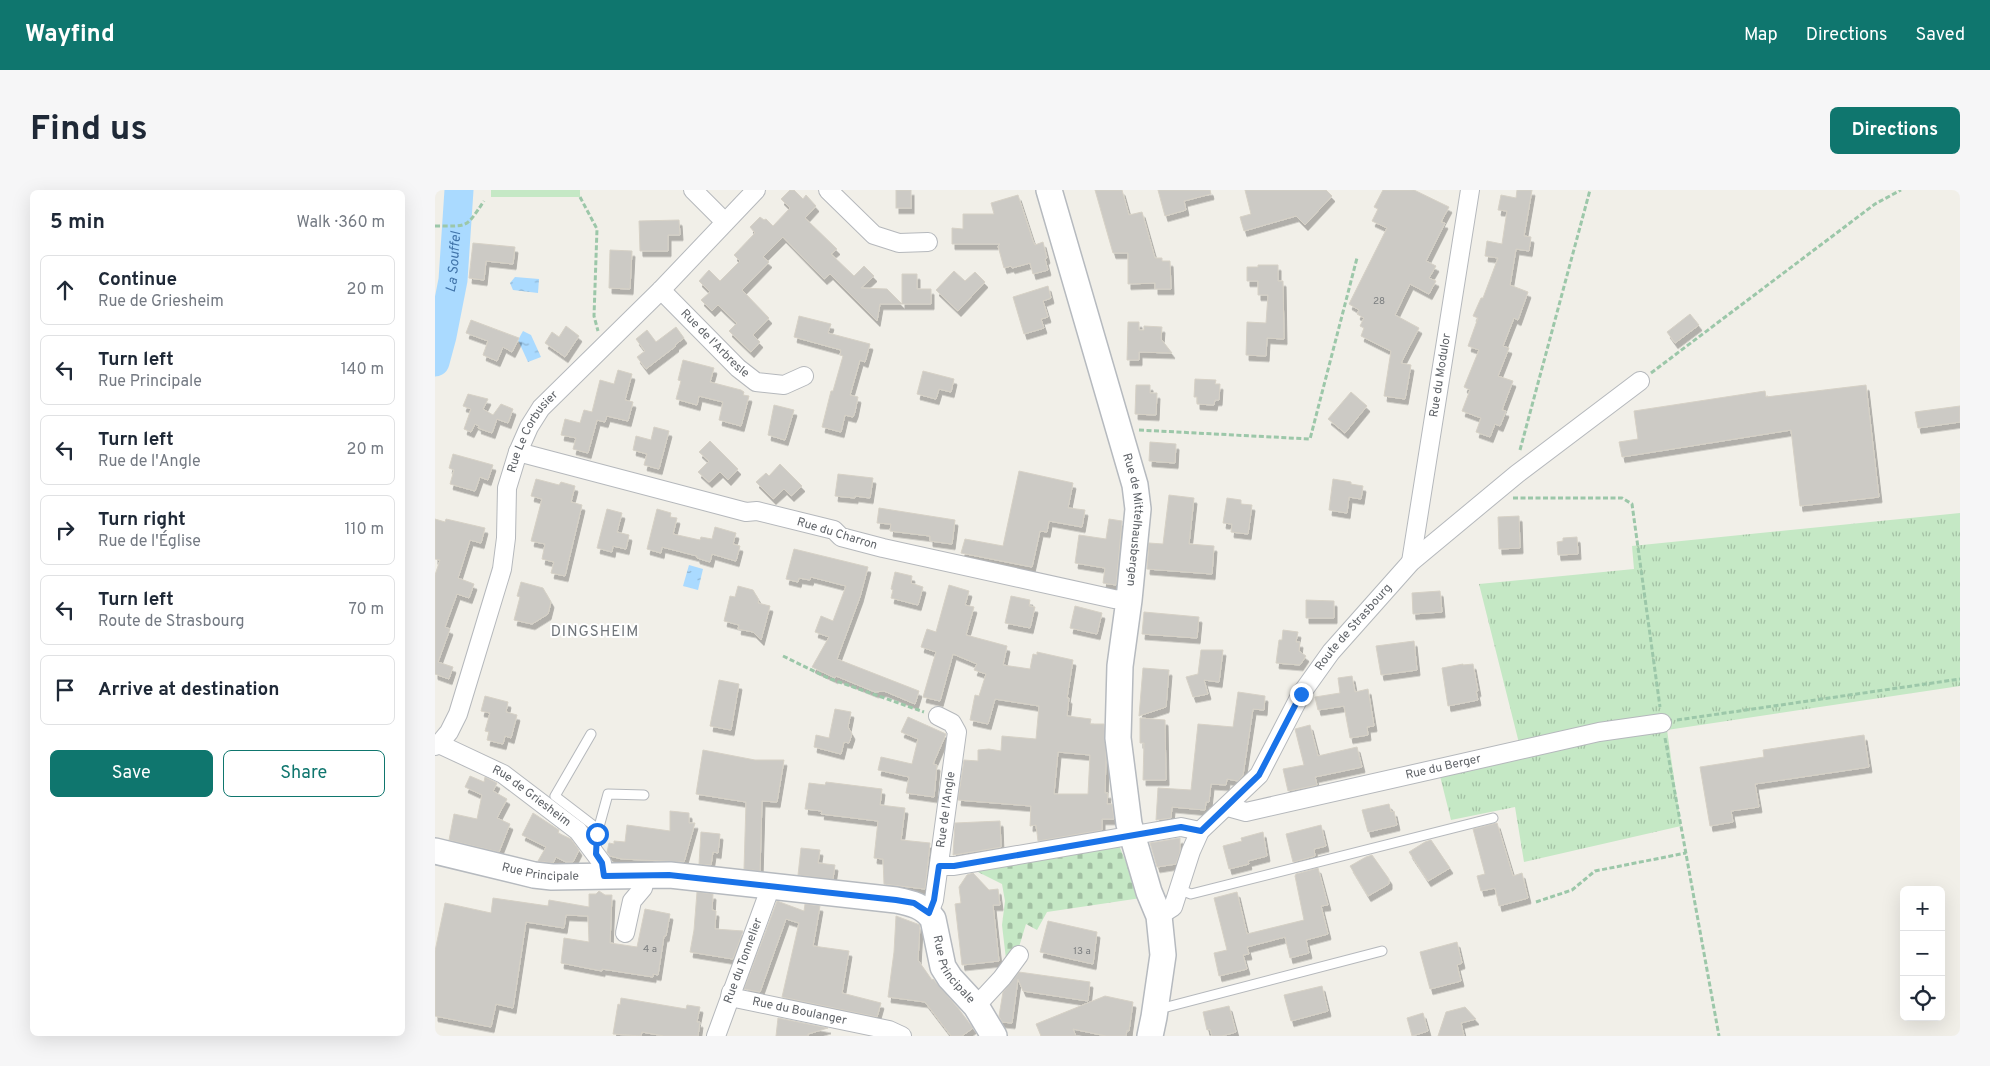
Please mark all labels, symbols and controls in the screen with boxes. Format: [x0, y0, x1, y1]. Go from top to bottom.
text: Wayfind [25, 20, 115, 50]
text: Map [1744, 24, 1778, 47]
text: Directions [1806, 24, 1888, 47]
text: Saved [1916, 24, 1965, 47]
button: Directions [1830, 107, 1960, 154]
text: Find us [30, 108, 148, 152]
text: 5 min [50, 209, 105, 236]
text: Walk · 360 m [297, 213, 385, 233]
water label: La Souffel [442, 230, 465, 294]
text: Continue [98, 268, 177, 292]
icon: ahead [51, 276, 79, 304]
text: 20 m [347, 280, 384, 300]
text: Rue de Griesheim [98, 292, 224, 312]
house number: 28 [1373, 295, 1385, 308]
street label: Rue de l'Arbresle [677, 306, 752, 382]
street label: Rue du Modulor [1426, 332, 1455, 418]
text: Turn left [98, 348, 174, 372]
icon: left [51, 356, 79, 384]
text: 140 m [341, 360, 384, 380]
text: Rue Principale [98, 372, 202, 392]
street label: Rue Le Corbusier [504, 387, 562, 475]
text: Turn left [98, 428, 174, 452]
icon: left [51, 436, 79, 464]
text: 20 m [347, 440, 384, 460]
text: Rue de l'Angle [98, 452, 201, 472]
street label: Rue de Mittelhausbergen [1118, 452, 1146, 587]
text: Turn right [98, 508, 186, 532]
street label: Rue du Charron [795, 514, 879, 554]
icon: right [51, 516, 79, 544]
text: 110 m [344, 520, 384, 540]
text: Rue de l'Église [98, 532, 201, 552]
street label: Route de Strasbourg [1312, 581, 1396, 674]
text: Turn left [98, 588, 174, 612]
icon: left [51, 596, 79, 624]
text: 70 m [349, 600, 384, 620]
text: Route de Strasbourg [98, 612, 245, 632]
district label: DINGSHEIM [551, 623, 639, 642]
icon: arrive [51, 676, 79, 704]
text: Arrive at destination [98, 678, 279, 702]
route end [1290, 683, 1313, 706]
button: Save [50, 750, 213, 797]
button: Share [223, 750, 385, 797]
street label: Rue du Berger [1404, 751, 1483, 784]
street label: Rue de Griesheim [489, 762, 574, 831]
street label: Rue de l'Angle [933, 771, 960, 849]
route start [586, 823, 609, 846]
street label: Rue Principale [500, 859, 579, 885]
map controls [1900, 886, 1945, 1021]
button: + [1900, 886, 1945, 931]
street label: Rue du Tonnelier [721, 916, 767, 1006]
button: − [1900, 931, 1945, 976]
street label: Rue Principale [929, 934, 978, 1007]
house number: 4 a [643, 943, 657, 956]
house number: 13 a [1073, 945, 1091, 958]
button: locate [1900, 976, 1945, 1021]
street label: Rue du Boulanger [751, 994, 848, 1029]

